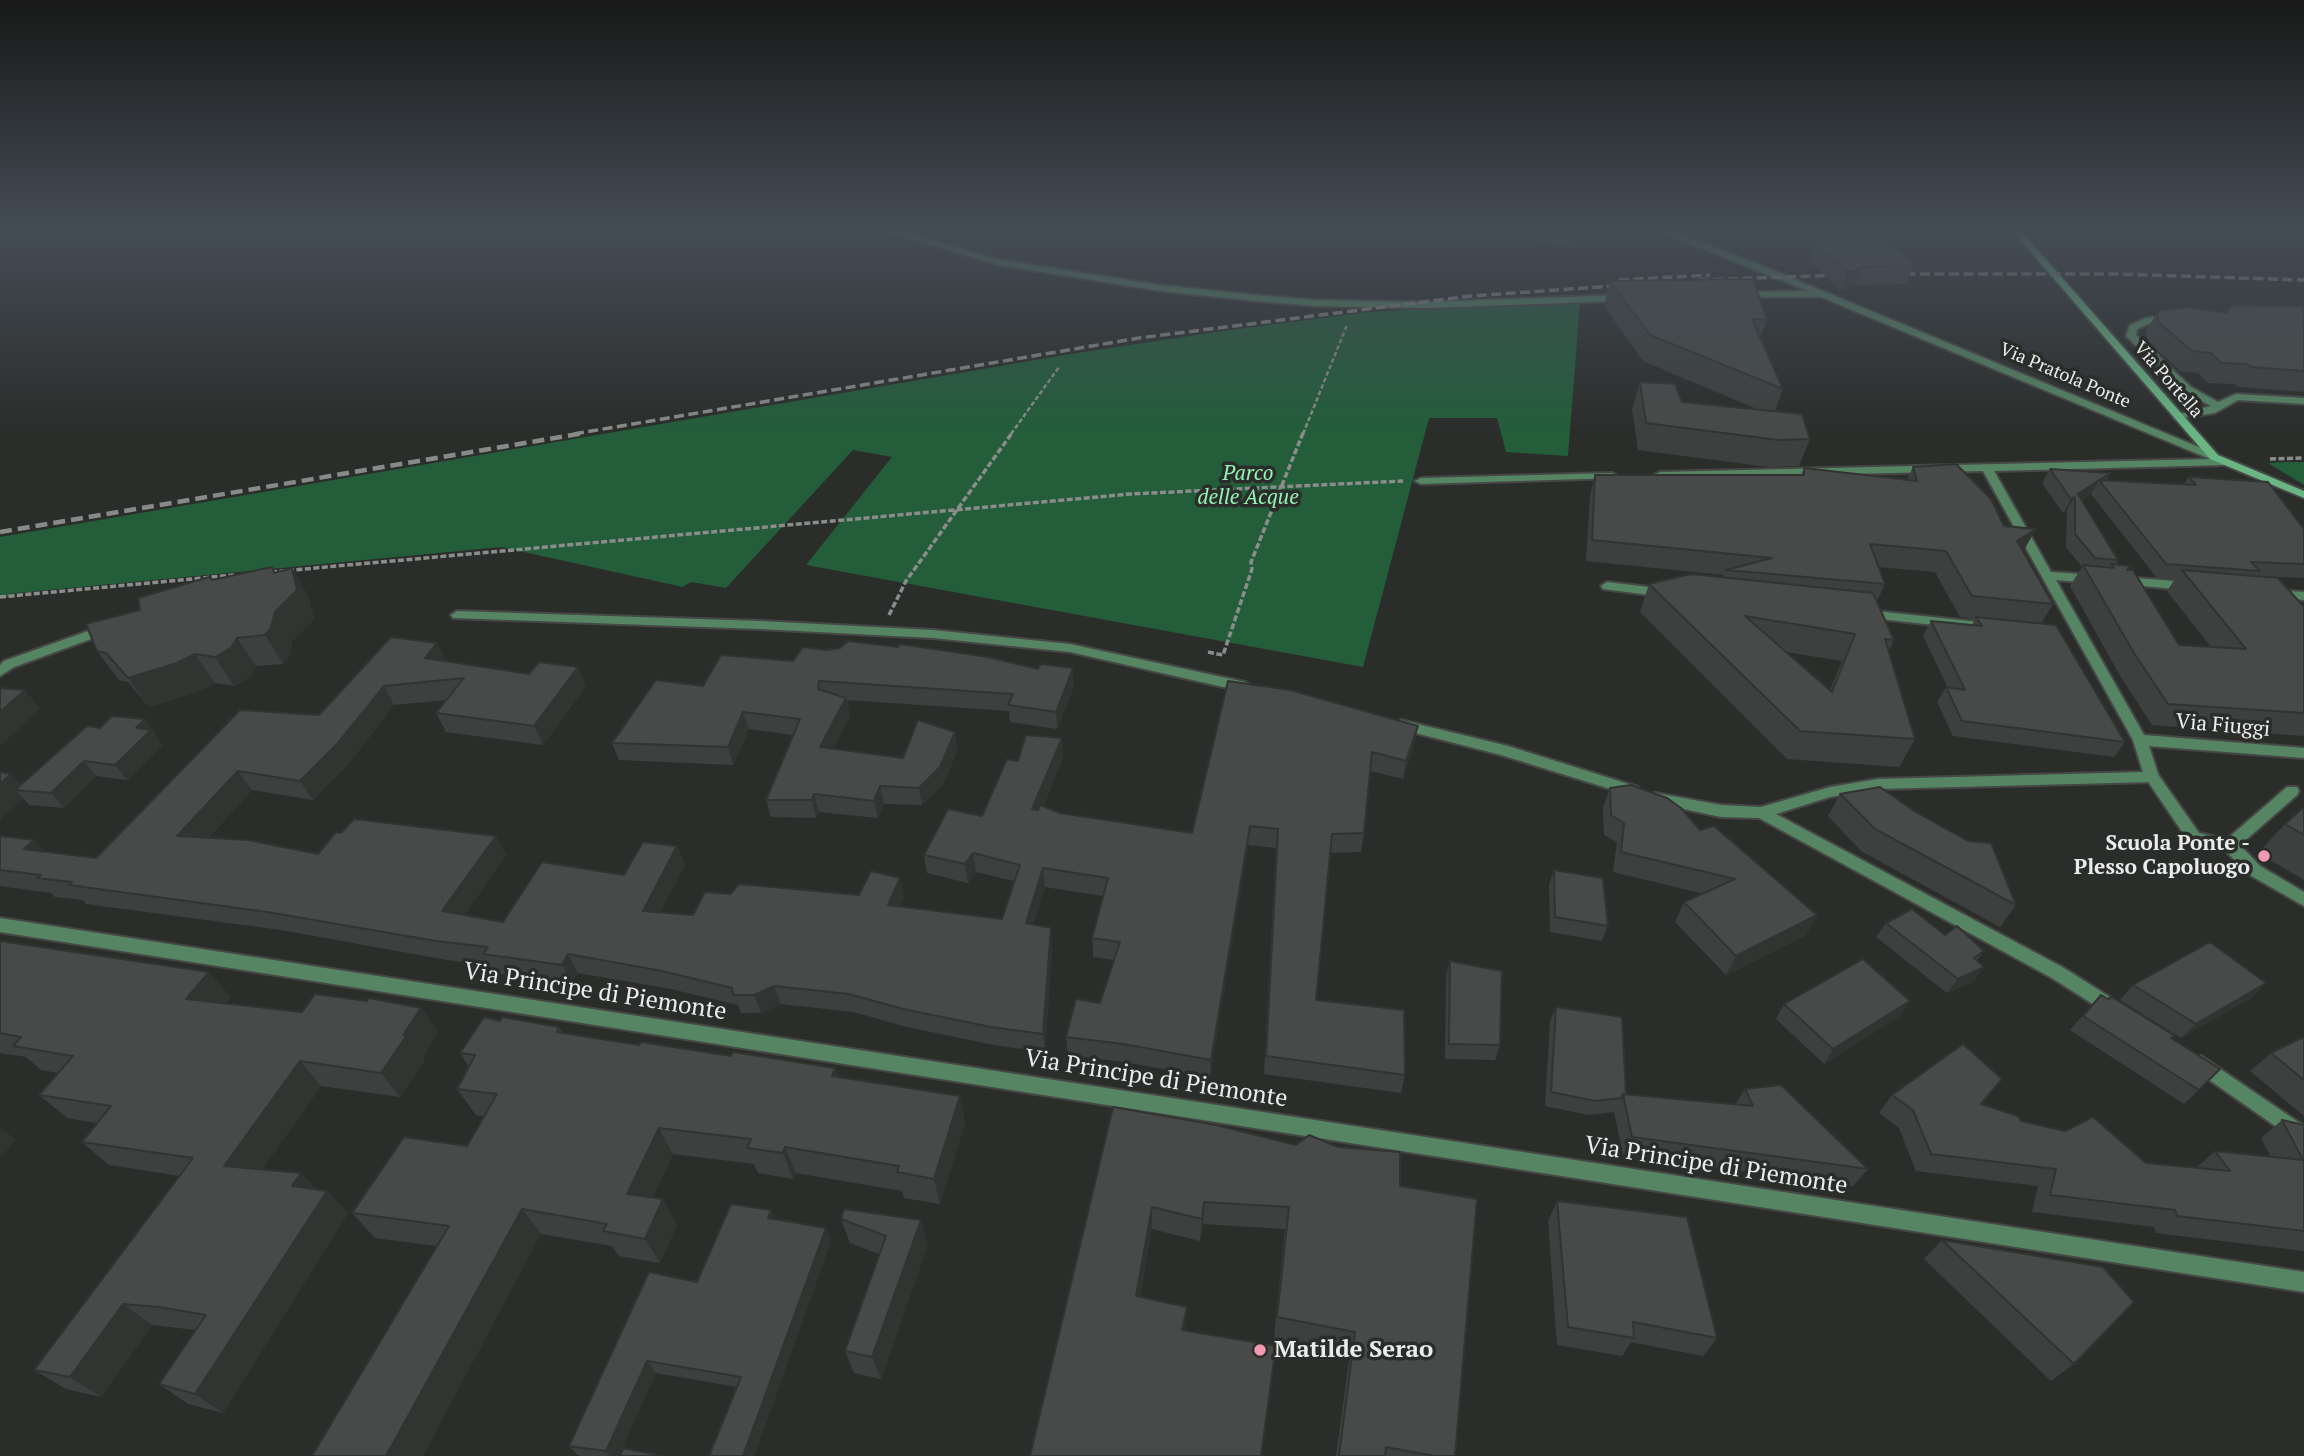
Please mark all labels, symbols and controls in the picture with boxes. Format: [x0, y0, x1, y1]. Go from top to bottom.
street label: Via Portella [2129, 337, 2207, 423]
street label: Via Pratola Ponte [1996, 339, 2134, 413]
park label: Parco delle Acque [1197, 461, 1299, 511]
street label: Via Fiuggi [2175, 709, 2271, 743]
place label: Scuola Ponte - Plesso Capoluogo [2074, 831, 2250, 881]
marker: Scuola Ponte - Plesso Capoluogo [2256, 848, 2272, 864]
street label: Via Principe di Piemonte [462, 957, 728, 1027]
street label: Via Principe di Piemonte [1023, 1044, 1289, 1114]
street label: Via Principe di Piemonte [1583, 1131, 1849, 1201]
place label: Matilde Serao [1274, 1336, 1433, 1364]
marker: Matilde Serao [1252, 1342, 1268, 1358]

